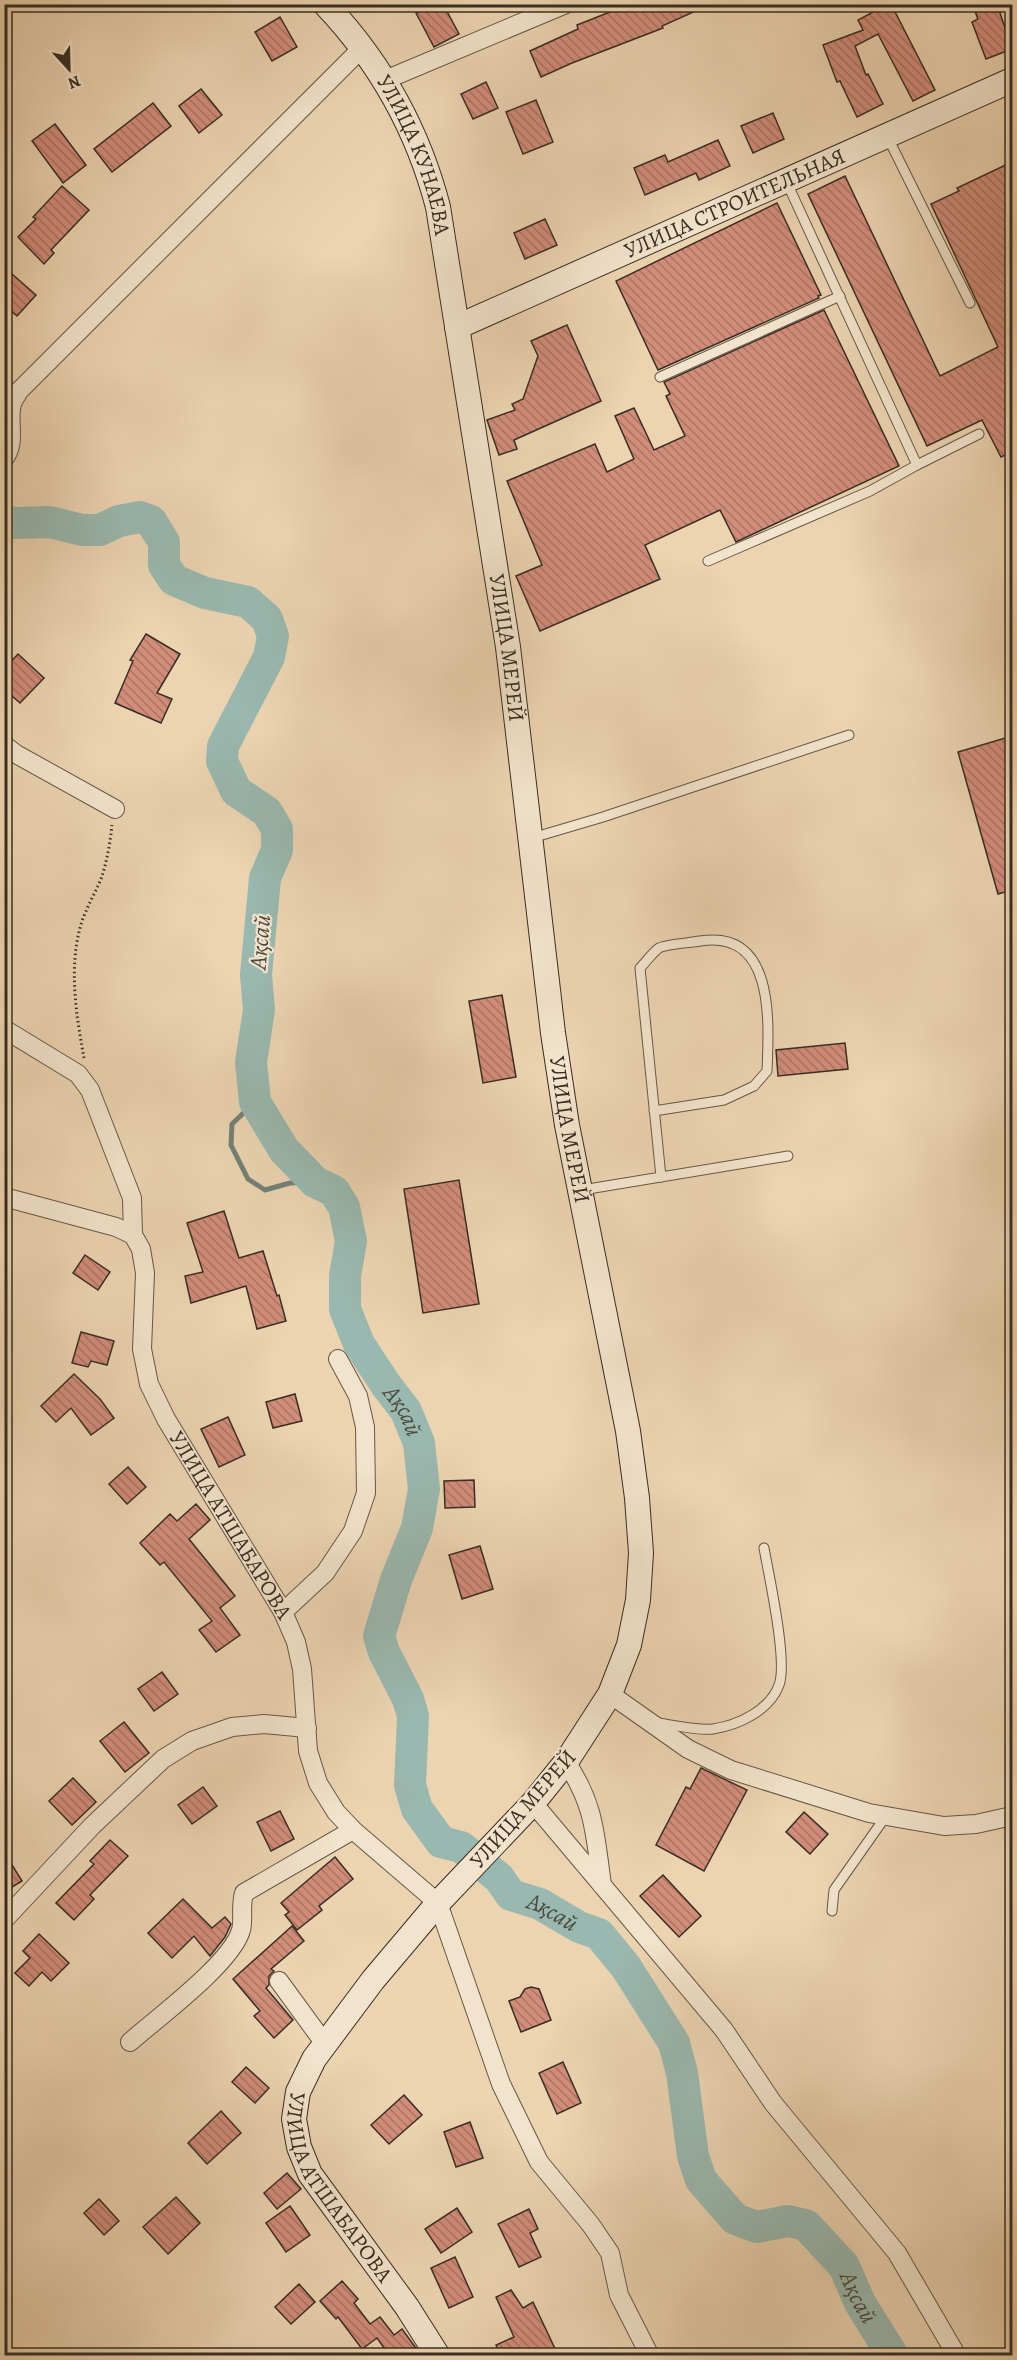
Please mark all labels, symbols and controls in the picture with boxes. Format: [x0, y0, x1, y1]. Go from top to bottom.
north arrow [39, 39, 99, 99]
street label: УЛИЦА КУНАЕВА [369, 69, 457, 239]
text: N [64, 70, 84, 94]
street label: УЛИЦА СТРОИТЕЛЬНАЯ [619, 141, 850, 266]
street label: УЛИЦА МЕРЕЙ [482, 572, 532, 723]
water label: Ақсай [242, 913, 278, 973]
street label: УЛИЦА МЕРЕЙ [542, 1054, 597, 1206]
water label: Ақсай [375, 1377, 431, 1441]
street label: УЛИЦА АТШАБАРОВА [162, 1425, 300, 1626]
street label: УЛИЦА МЕРЕЙ [463, 1743, 583, 1875]
water label: Ақсай [521, 1884, 584, 1939]
street label: УЛИЦА АТШАБАРОВА [279, 2090, 400, 2289]
water label: Ақсай [831, 2264, 885, 2330]

